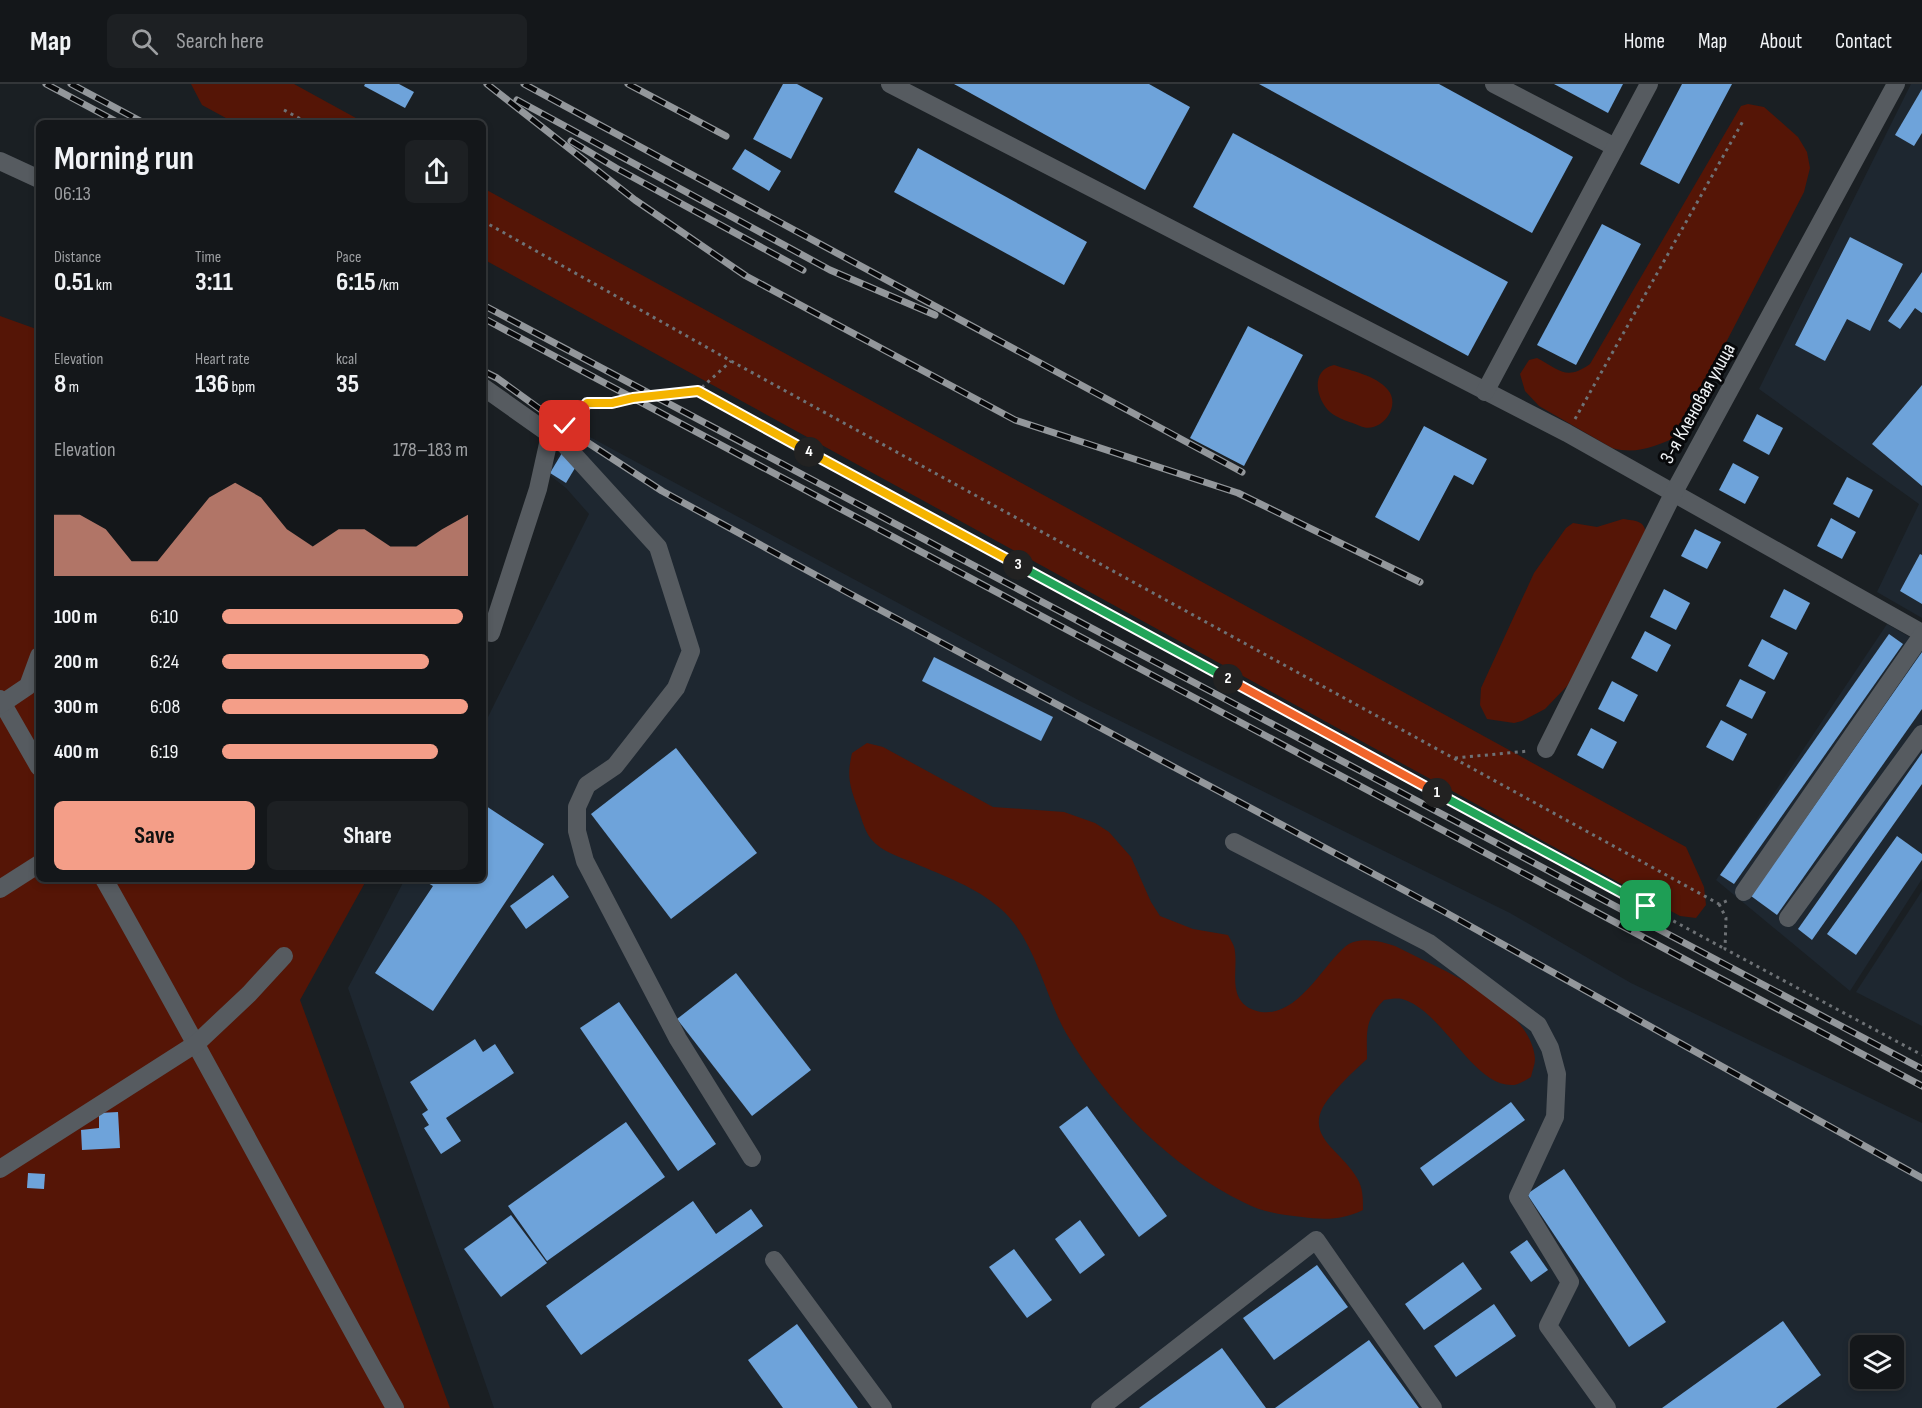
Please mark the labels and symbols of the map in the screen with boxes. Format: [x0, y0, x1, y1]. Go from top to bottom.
street label: 3-я Кленовая улица [1655, 339, 1741, 468]
pin [539, 400, 590, 451]
pin: 4 [794, 437, 824, 467]
pin: 3 [1003, 550, 1033, 580]
pin: 2 [1213, 664, 1243, 694]
pin: 1 [1422, 778, 1452, 808]
pin [1620, 880, 1671, 931]

